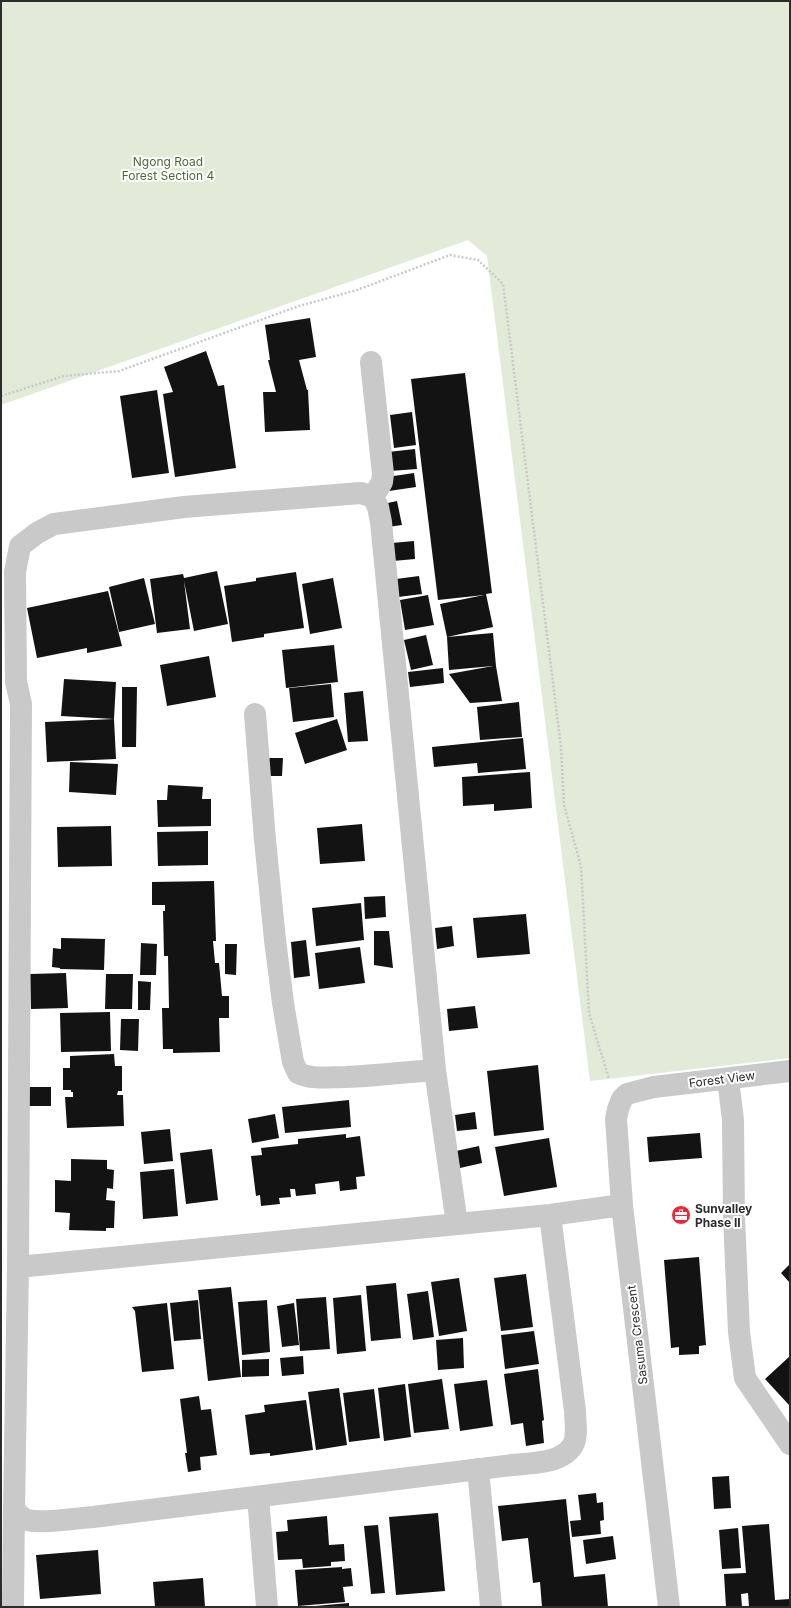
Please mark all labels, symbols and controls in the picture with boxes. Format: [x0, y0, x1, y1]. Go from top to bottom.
park label: Ngong Road Forest Section 4 [122, 154, 215, 183]
street label: Forest View [688, 1067, 756, 1090]
place label: Sunvalley Phase II [695, 1201, 753, 1230]
office icon: Sunvalley Phase II [670, 1204, 692, 1226]
street label: Sasuma Crescent [623, 1285, 651, 1385]

